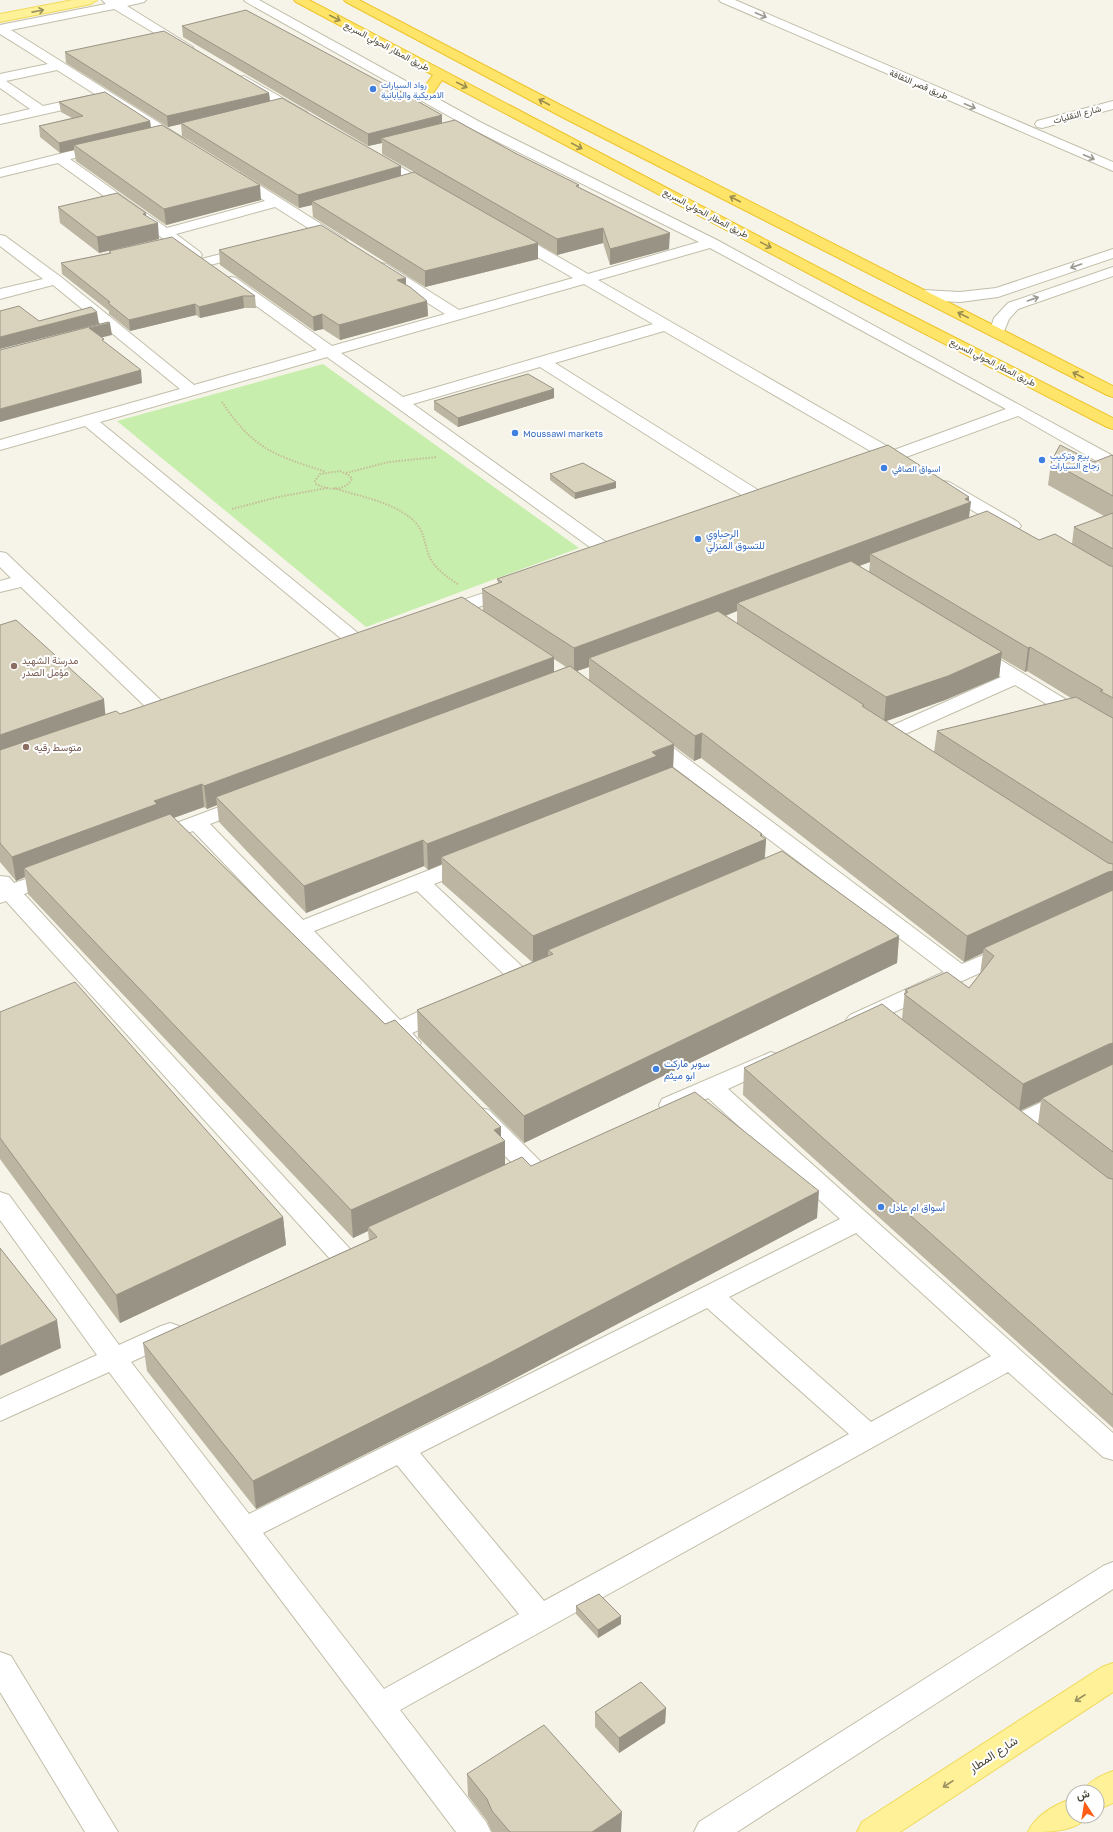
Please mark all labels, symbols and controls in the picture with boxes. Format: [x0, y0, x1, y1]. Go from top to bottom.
one-way arrow [31, 6, 44, 14]
one-way arrow [754, 12, 766, 20]
one-way arrow [328, 15, 340, 22]
street label: طريق المطار الحولي السريع [342, 19, 432, 75]
street label: طريق قصر الثقافة [888, 67, 950, 102]
place label: رواد السيارات الامريكية واليابانية [381, 79, 444, 101]
one-way arrow [455, 82, 467, 90]
marker: رواد السيارات الامريكية واليابانية [368, 84, 378, 94]
one-way arrow [538, 97, 550, 105]
street label: شارع النقليات [1052, 102, 1102, 127]
one-way arrow [964, 103, 976, 110]
one-way arrow [571, 142, 583, 150]
one-way arrow [1083, 154, 1095, 161]
street label: طريق المطار الحولي السريع [661, 186, 751, 242]
one-way arrow [729, 195, 741, 202]
one-way arrow [760, 242, 772, 249]
one-way arrow [1070, 263, 1083, 270]
one-way arrow [1026, 294, 1038, 302]
one-way arrow [957, 311, 969, 319]
street label: طريق المطار الحولي السريع [947, 336, 1038, 390]
one-way arrow [1072, 371, 1084, 378]
marker: Moussawi markets [510, 428, 520, 438]
place label: Moussawi markets [523, 428, 603, 439]
place label: بيع وتركيب زجاج السيارات [1050, 450, 1099, 472]
marker: بيع وتركيب زجاج السيارات [1037, 455, 1047, 465]
marker: اسواق الصافي [879, 463, 889, 473]
place label: اسواق الصافي [892, 463, 941, 476]
place label: الرحباوي للتسوق المنزلي [706, 527, 765, 554]
marker: الرحباوي للتسوق المنزلي [693, 534, 703, 544]
place label: مدرسة الشهيد مؤمل الصدر [21, 654, 78, 679]
marker: مدرسة الشهيد مؤمل الصدر [9, 661, 19, 671]
place label: متوسط رقيه [34, 741, 82, 754]
marker: متوسط رقيه [21, 742, 31, 752]
place label: سوبر ماركت ابو ميثم [664, 1057, 710, 1082]
marker: سوبر ماركت ابو ميثم [651, 1064, 661, 1074]
place label: أسواق ام عادل [889, 1201, 946, 1214]
marker: أسواق ام عادل [876, 1202, 886, 1212]
one-way arrow [1075, 1694, 1086, 1702]
street label: شارع المطار [965, 1733, 1021, 1778]
one-way arrow [943, 1780, 954, 1788]
north arrow [1065, 1784, 1105, 1824]
text: ش [1075, 1786, 1091, 1802]

